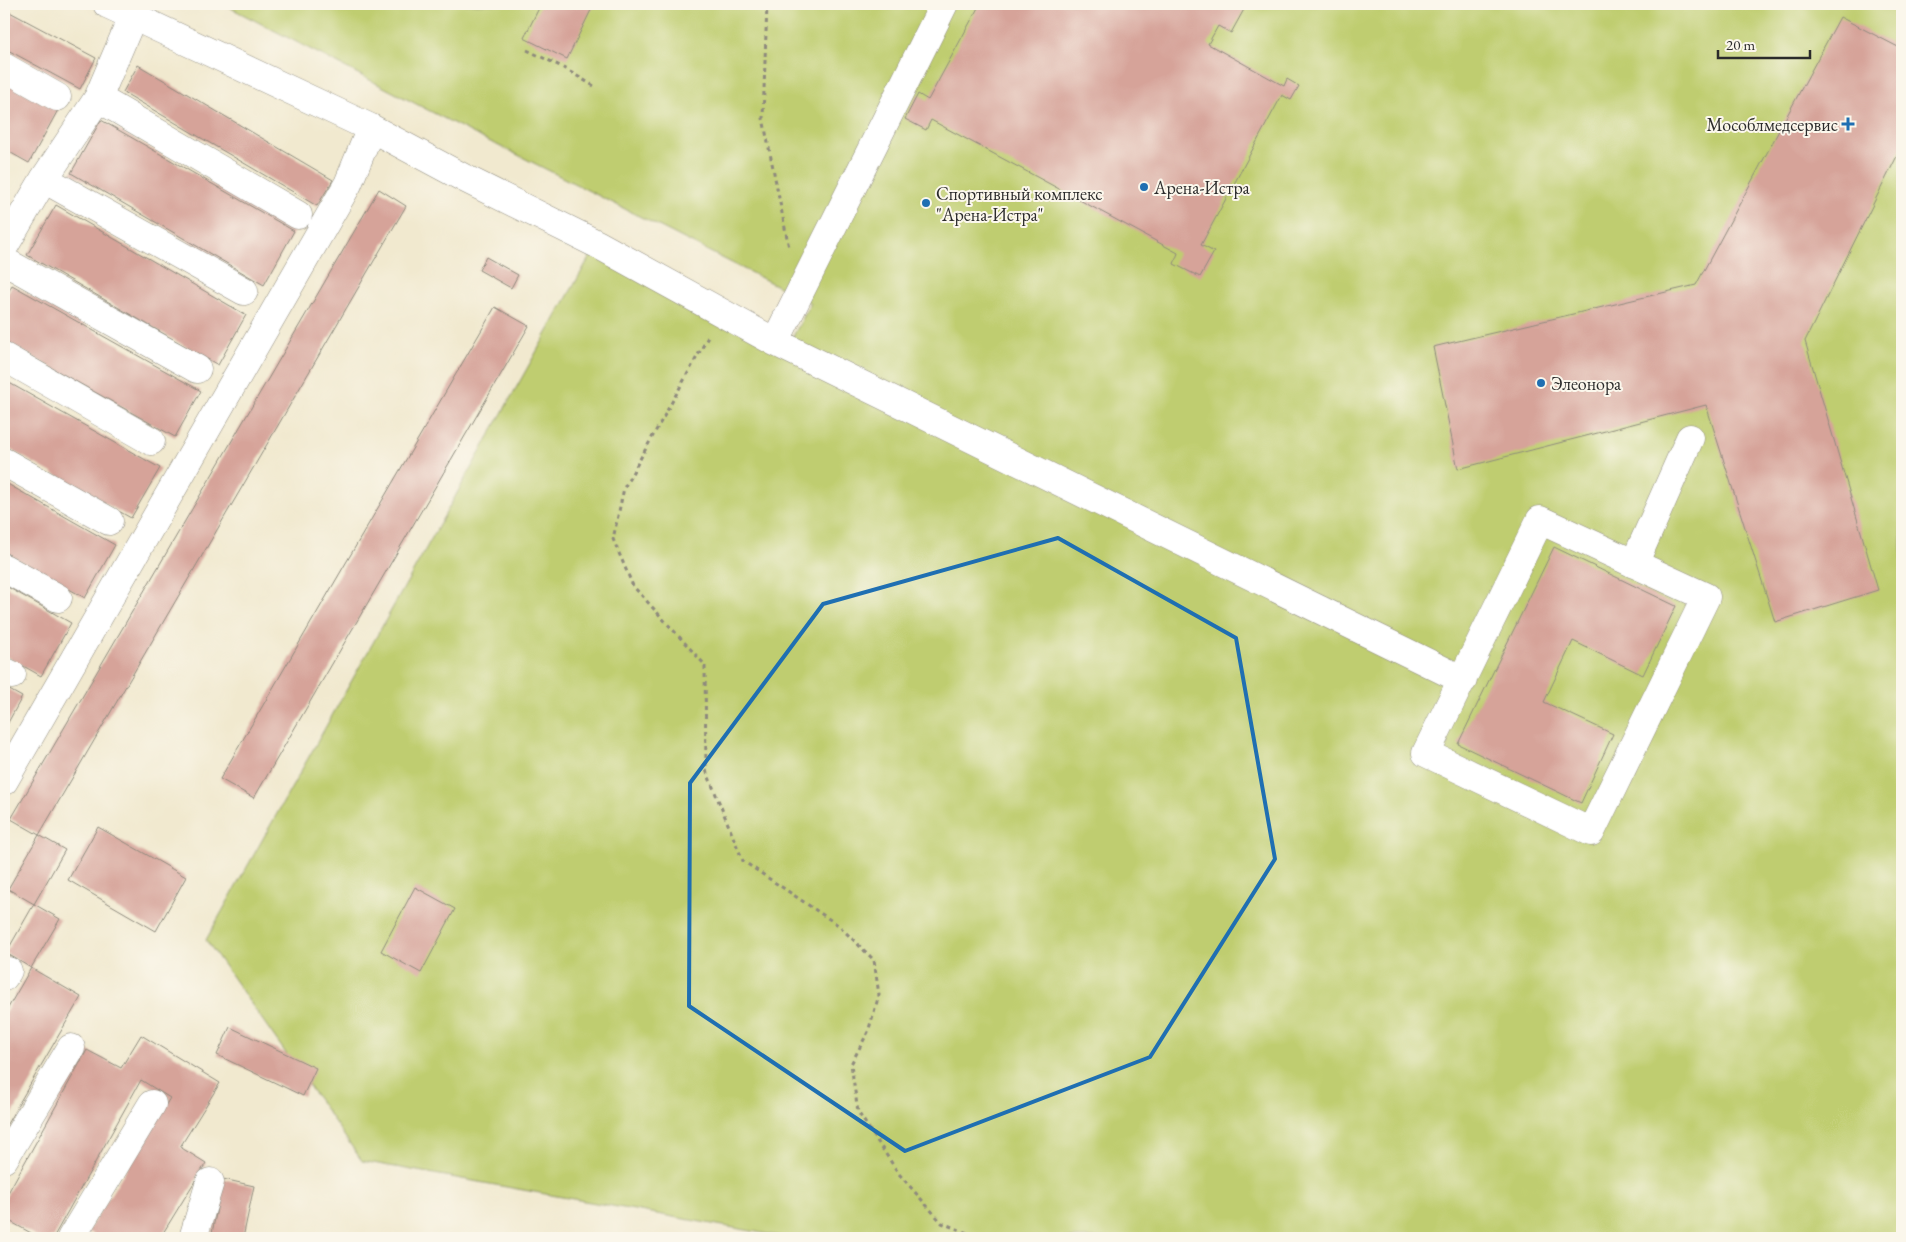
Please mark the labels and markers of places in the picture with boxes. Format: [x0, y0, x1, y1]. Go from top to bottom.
place label: Мособлмедсервис [1706, 113, 1838, 136]
marker: Мособлмедсервис [1842, 118, 1854, 130]
place label: Арена-Истра [1153, 176, 1250, 199]
marker: Арена-Истра [1138, 181, 1150, 193]
place label: Спортивный комплекс "Арена-Истра" [936, 182, 1103, 226]
marker: Спортивный комплекс "Арена-Истра" [920, 197, 932, 209]
place label: Элеонора [1551, 372, 1622, 395]
marker: Элеонора [1535, 377, 1547, 389]

